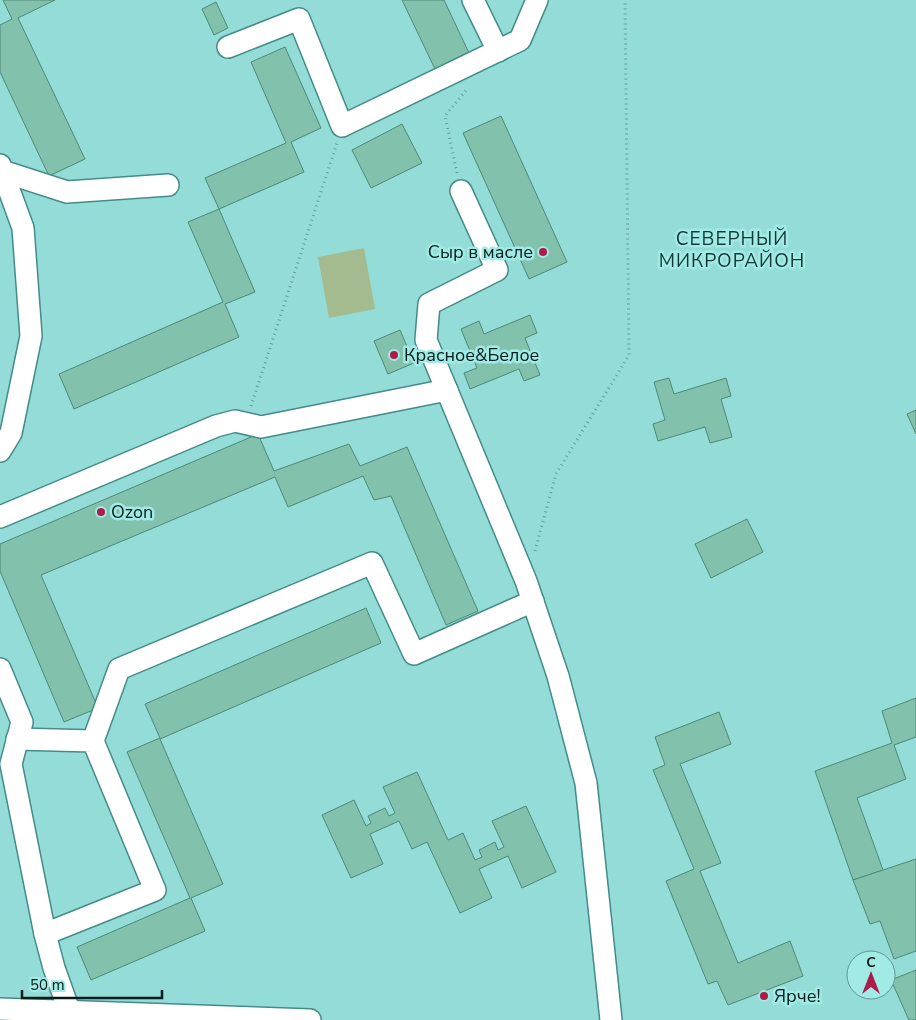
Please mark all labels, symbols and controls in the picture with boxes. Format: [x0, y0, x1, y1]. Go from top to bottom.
district label: СЕВЕРНЫЙ МИКРОРАЙОН [659, 226, 805, 274]
place label: Сыр в масле [428, 240, 533, 264]
marker: Сыр в масле [537, 246, 549, 258]
place label: Красное&Белое [404, 343, 539, 367]
marker: Красное&Белое [388, 349, 400, 361]
place label: Ozon [111, 500, 153, 524]
marker: Ozon [95, 506, 107, 518]
north arrow [846, 950, 896, 1000]
text: С [866, 953, 876, 972]
scale bar [22, 968, 162, 1000]
text: 50 m [30, 975, 65, 995]
place label: Ярче! [774, 984, 821, 1008]
marker: Ярче! [758, 990, 770, 1002]

